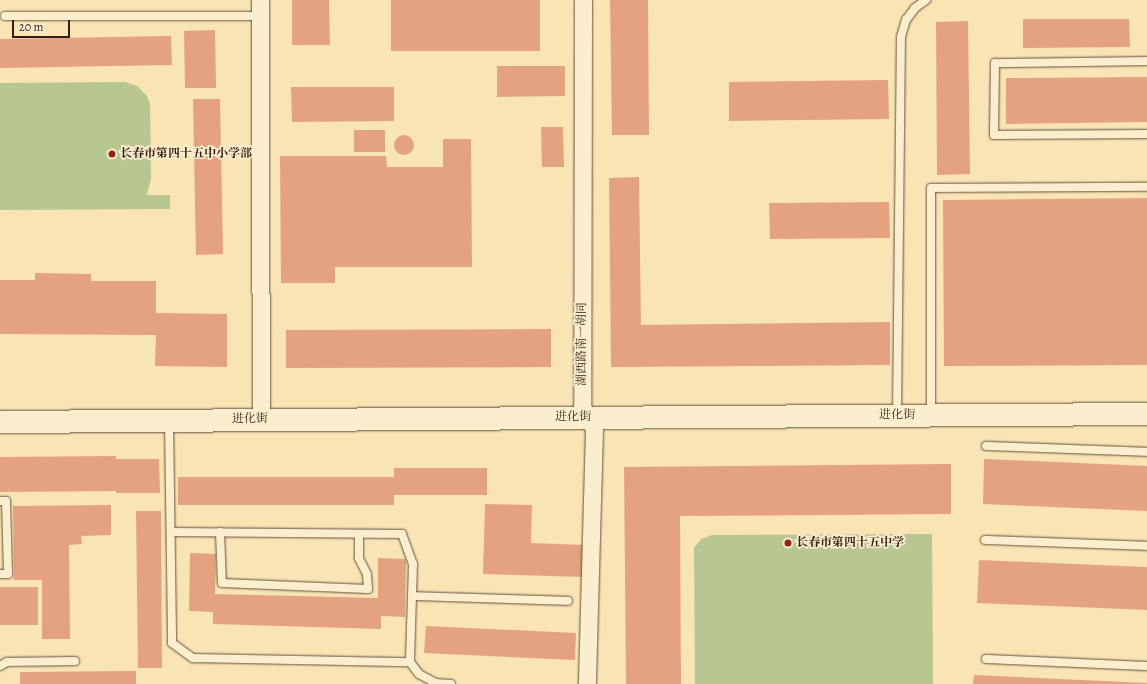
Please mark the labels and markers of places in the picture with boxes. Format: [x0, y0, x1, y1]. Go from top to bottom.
place label: 长春市第四十五中小学部 [120, 147, 252, 161]
marker: 长春市第四十五中小学部 [107, 149, 117, 159]
place label: 长春市第四十五中学 [796, 536, 904, 550]
marker: 长春市第四十五中学 [783, 538, 793, 548]

